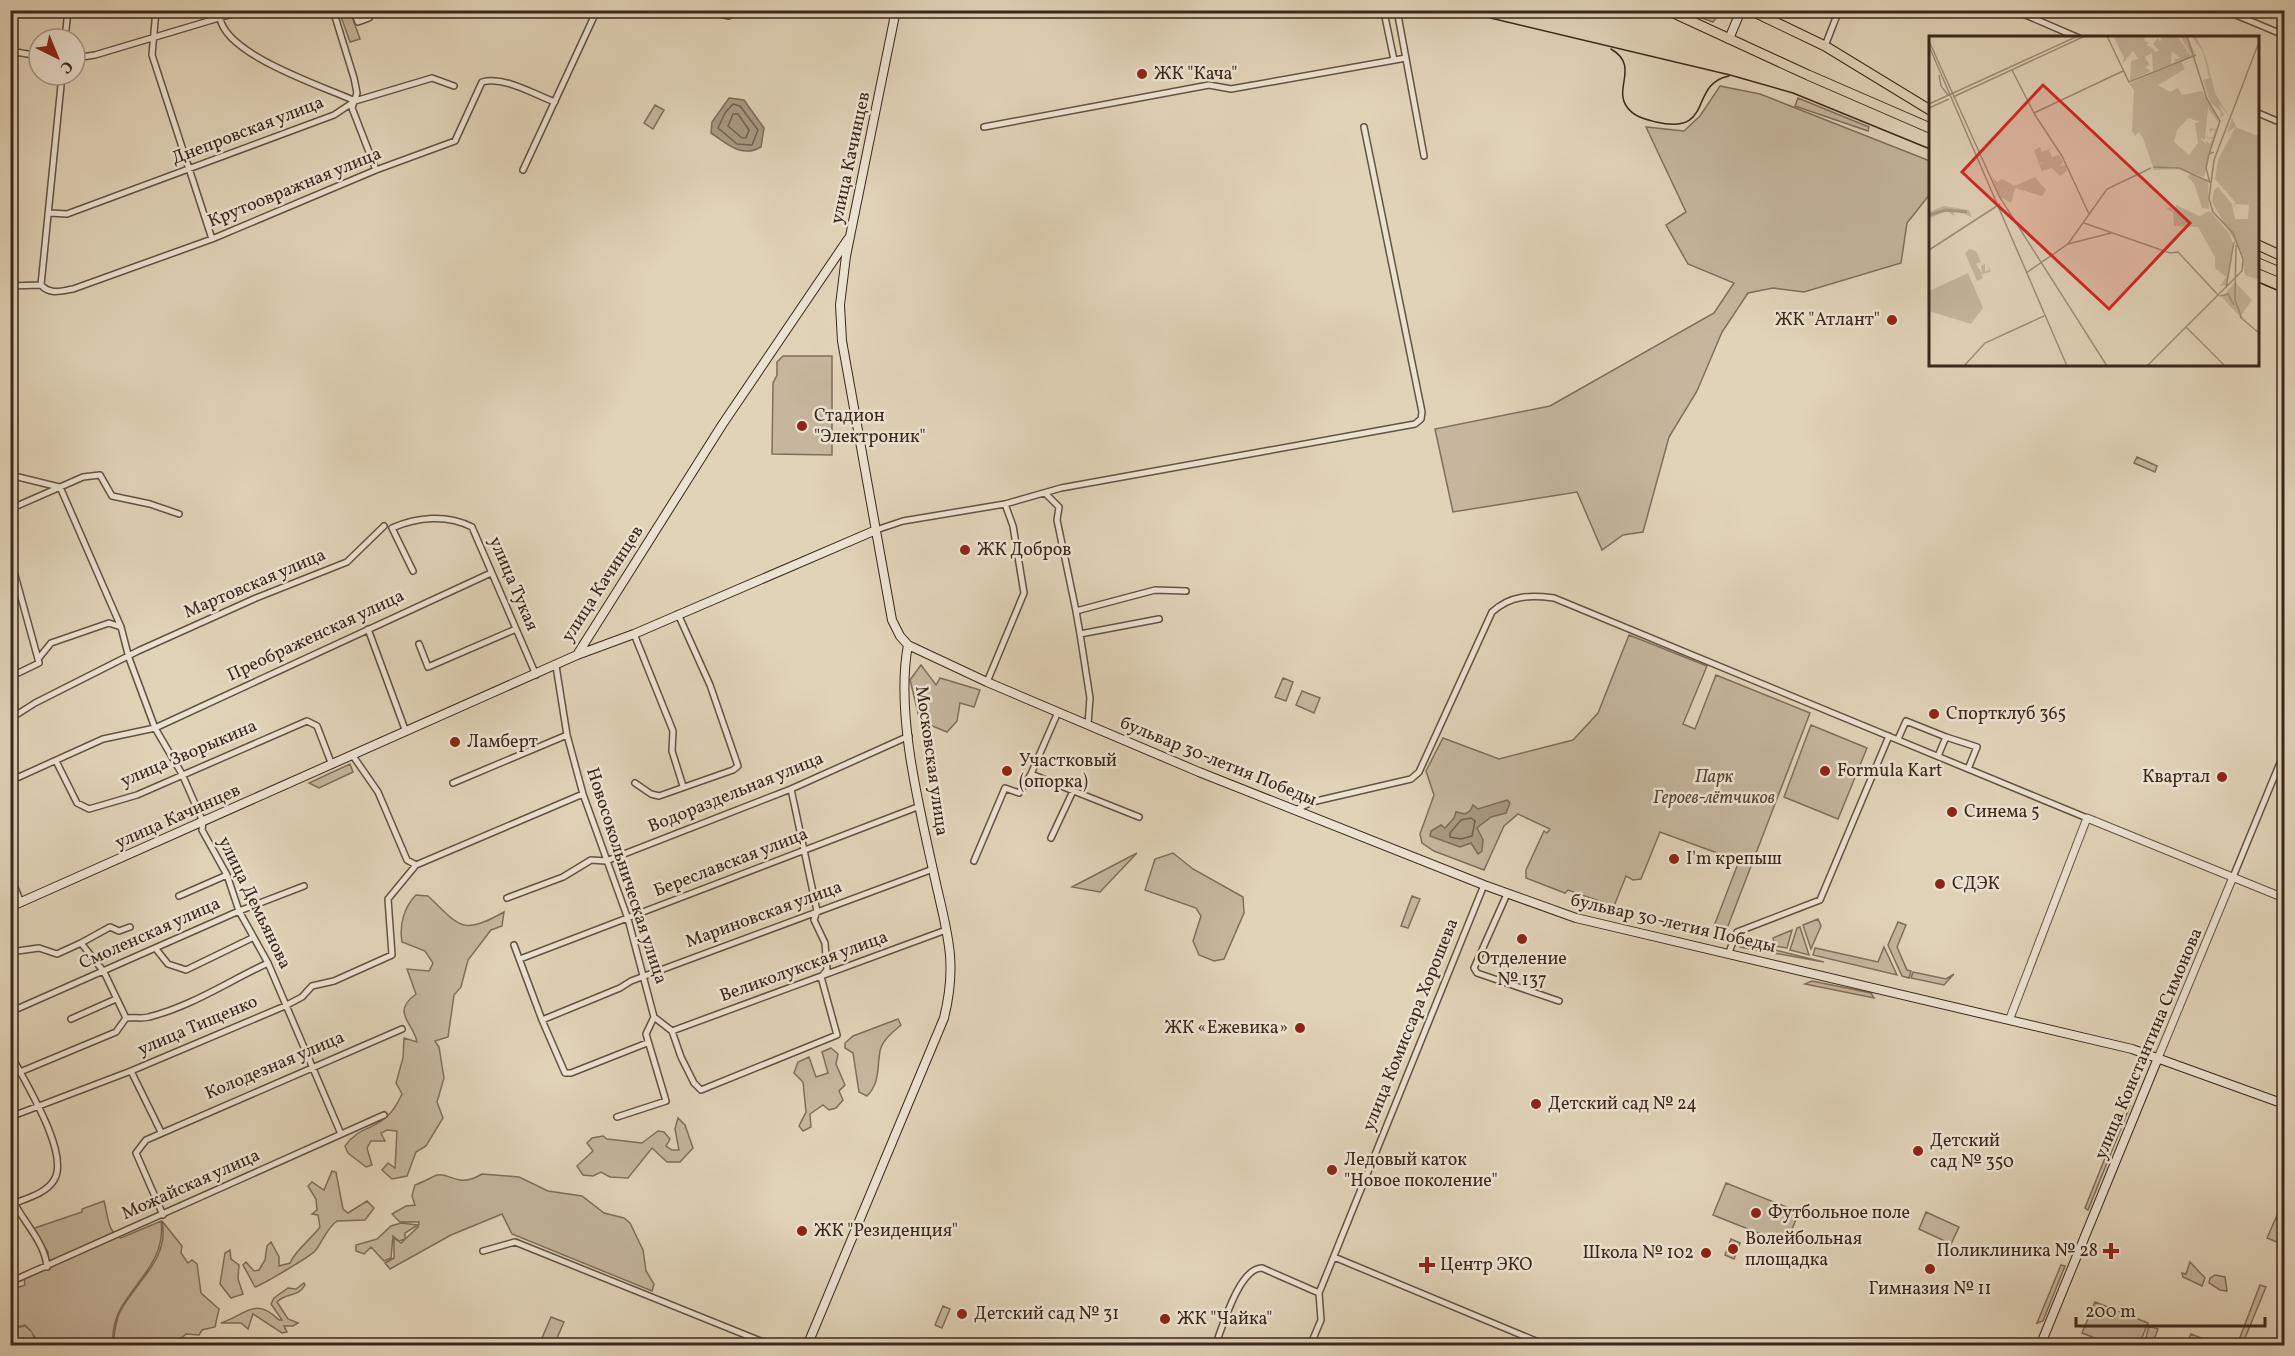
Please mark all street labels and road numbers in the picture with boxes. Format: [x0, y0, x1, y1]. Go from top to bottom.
street label: Днепровская улица [168, 90, 328, 172]
street label: улица Качинцев [825, 90, 877, 226]
street label: Крутоовражная улица [204, 142, 386, 234]
street label: улица Качинцев [556, 521, 650, 647]
street label: улица Тукая [482, 533, 544, 635]
street label: Мартовская улица [180, 543, 330, 625]
street label: Преображенская улица [223, 584, 409, 688]
street label: Московская улица [908, 684, 954, 838]
street label: бульвар 30-летия Победы [1116, 711, 1320, 813]
street label: улица Зворыкина [117, 714, 261, 794]
street label: Водораздельная улица [644, 746, 828, 840]
street label: Новосокольническая улица [579, 765, 673, 987]
street label: улица Качинцев [111, 778, 245, 856]
street label: Береславская улица [650, 822, 812, 904]
street label: улица Демьянова [211, 832, 297, 974]
street label: Мариновская улица [682, 875, 846, 955]
street label: бульвар 30-летия Победы [1568, 888, 1778, 960]
street label: Смоленская улица [75, 892, 225, 976]
street label: улица Комиссара Хорошева [1357, 915, 1465, 1135]
street label: улица Константина Симонова [2089, 924, 2209, 1164]
street label: Великолукская улица [716, 925, 892, 1009]
street label: улица Тищенко [134, 989, 262, 1063]
street label: Колодезная улица [201, 1025, 349, 1107]
street label: Можайская улица [118, 1143, 264, 1227]

